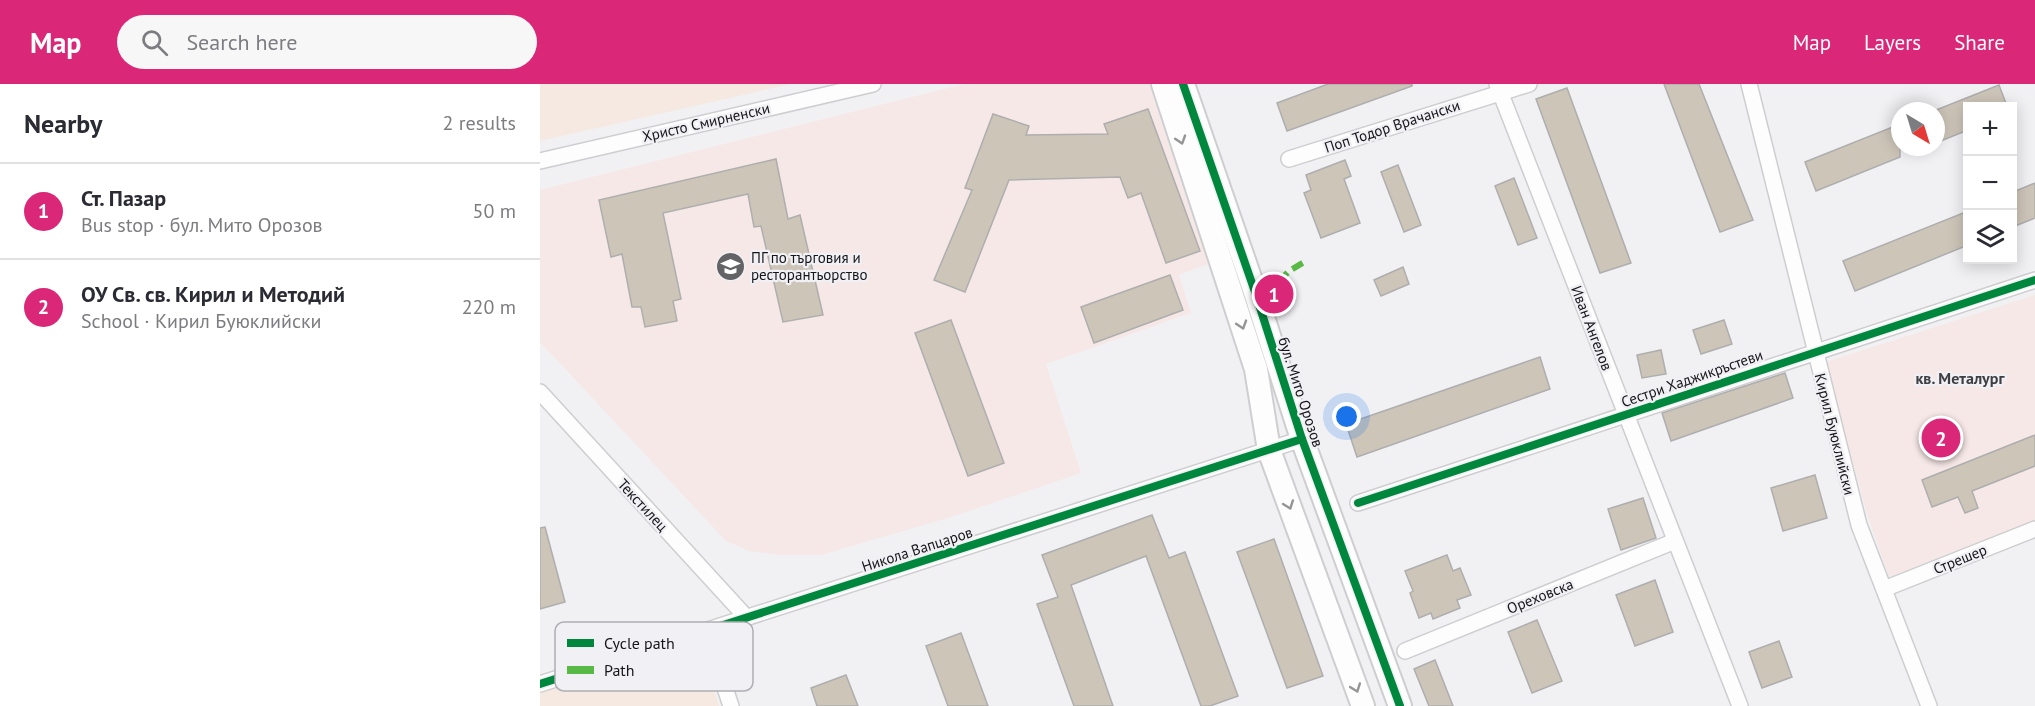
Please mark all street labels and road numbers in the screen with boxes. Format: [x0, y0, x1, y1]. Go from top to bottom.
street label: Поп Тодор Врачански [1322, 95, 1462, 157]
street label: Христо Смирненски [640, 98, 772, 146]
street label: Иван Ангелов [1567, 283, 1617, 373]
street label: бул. Мито Орозов [1274, 335, 1328, 449]
street label: Сестри Хаджикръстеви [1619, 345, 1765, 411]
street label: Кирил Буюклийски [1811, 371, 1859, 497]
street label: Текстилец [614, 475, 672, 535]
street label: Никола Вапцаров [859, 522, 975, 576]
street label: Стрешер [1930, 540, 1990, 578]
street label: Ореховска [1504, 574, 1576, 618]

